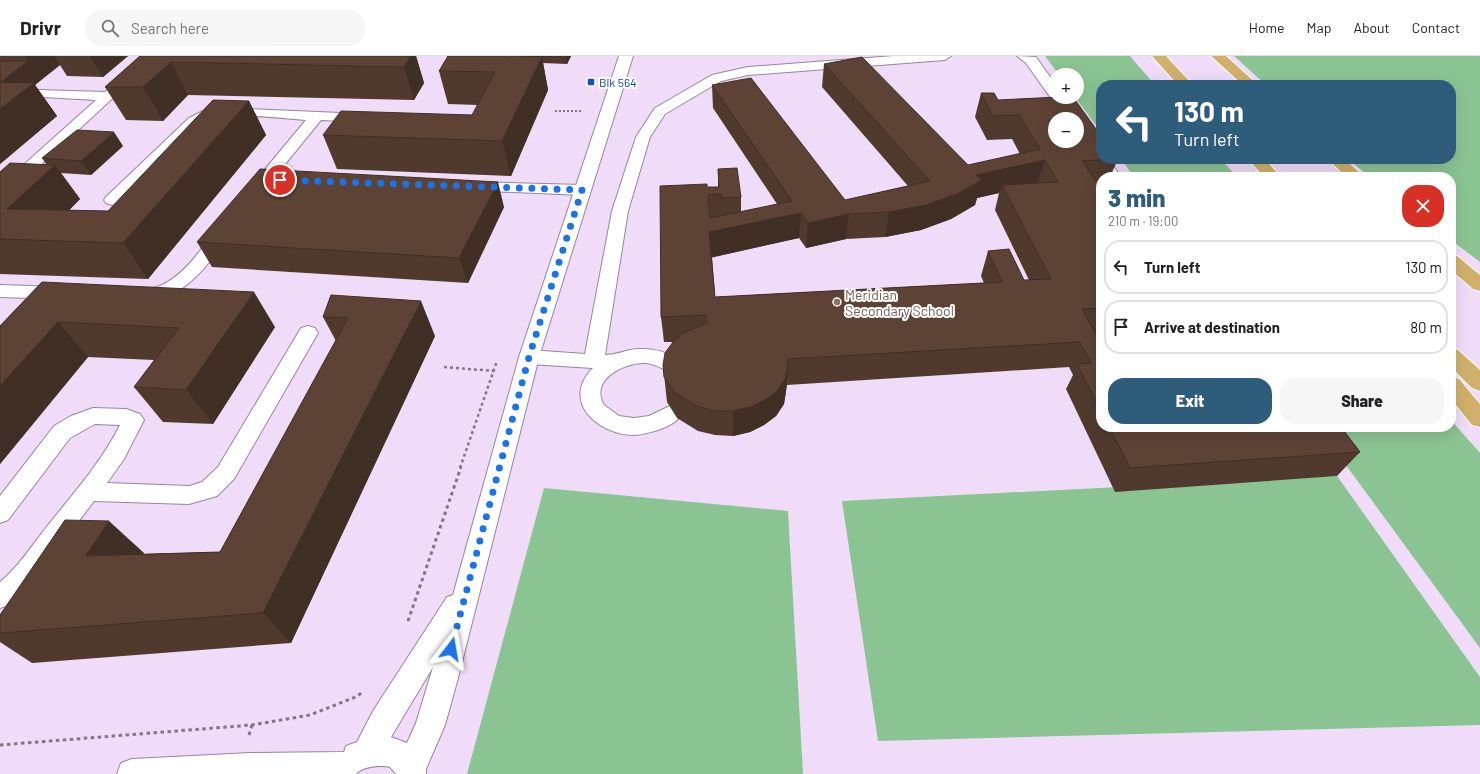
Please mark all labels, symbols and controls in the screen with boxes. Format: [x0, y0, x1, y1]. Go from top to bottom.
search box [85, 10, 365, 46]
text: Drivr [20, 16, 61, 39]
icon: search [99, 17, 121, 39]
text: Search here [131, 19, 209, 37]
text: Home [1249, 19, 1285, 36]
text: Map [1307, 19, 1331, 36]
text: About [1353, 19, 1390, 36]
text: Contact [1412, 19, 1460, 36]
map controls [1048, 68, 1084, 148]
button: + [1048, 68, 1084, 104]
place label: Blk 564 [599, 75, 637, 89]
marker: Blk 564 [586, 77, 596, 87]
text: 130 m [1174, 94, 1244, 128]
icon: left [1108, 96, 1160, 148]
button: − [1048, 112, 1084, 148]
text: Turn left [1174, 128, 1240, 150]
pin [263, 163, 297, 197]
icon: arrive [269, 169, 291, 191]
text: 3 min [1108, 183, 1165, 212]
button: close [1402, 185, 1444, 227]
text: 210 m · 19:00 [1108, 213, 1178, 229]
icon: left [1110, 256, 1132, 278]
text: Turn left [1144, 258, 1200, 276]
text: 130 m [1405, 258, 1442, 276]
place label: Meridian Secondary School [845, 286, 954, 319]
marker: Meridian Secondary School [832, 297, 842, 307]
icon: arrive [1110, 316, 1132, 338]
text: Arrive at destination [1144, 318, 1280, 336]
text: 80 m [1410, 318, 1442, 336]
button: Exit [1108, 378, 1272, 424]
button: Share [1280, 378, 1444, 424]
position arrow [430, 628, 472, 670]

